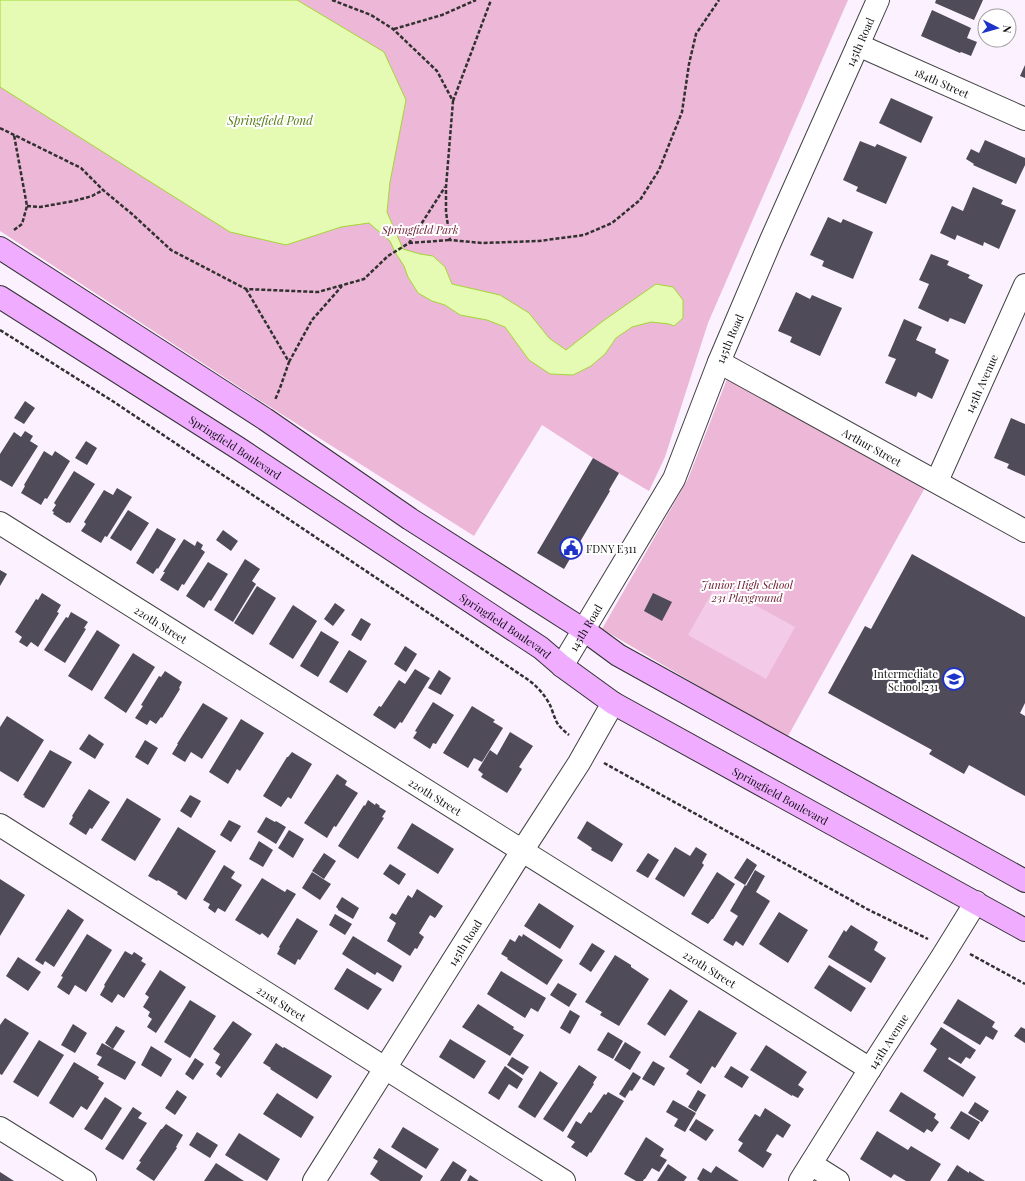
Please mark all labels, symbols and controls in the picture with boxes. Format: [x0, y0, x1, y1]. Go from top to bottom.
north arrow [977, 8, 1017, 48]
street label: 145th Road [842, 14, 877, 69]
text: N [1000, 24, 1015, 34]
street label: 184th Street [913, 64, 972, 101]
water label: Springfield Pond [226, 112, 313, 128]
park label: Springfield Park [381, 222, 459, 237]
street label: 145th Road [712, 311, 746, 365]
street label: 145th Avenue [961, 351, 1001, 415]
street label: Springfield Boulevard [186, 411, 285, 483]
street label: Arthur Street [839, 424, 905, 469]
public building icon: FDNY E311 [558, 535, 584, 561]
place label: FDNY E311 [586, 541, 637, 556]
park label: Junior High School 231 Playground [701, 577, 794, 605]
street label: Springfield Boulevard [457, 589, 555, 662]
street label: 145th Road [565, 601, 605, 654]
street label: 220th Street [132, 602, 190, 646]
place label: Intermediate School 231 [873, 666, 938, 694]
school or university icon: Intermediate School 231 [941, 666, 967, 692]
street label: Springfield Boulevard [730, 763, 832, 828]
street label: 220th Street [406, 774, 465, 819]
street label: 145th Road [444, 916, 485, 969]
street label: 220th Street [680, 946, 739, 991]
street label: 221st Street [254, 982, 309, 1024]
street label: 145th Avenue [864, 1010, 911, 1072]

